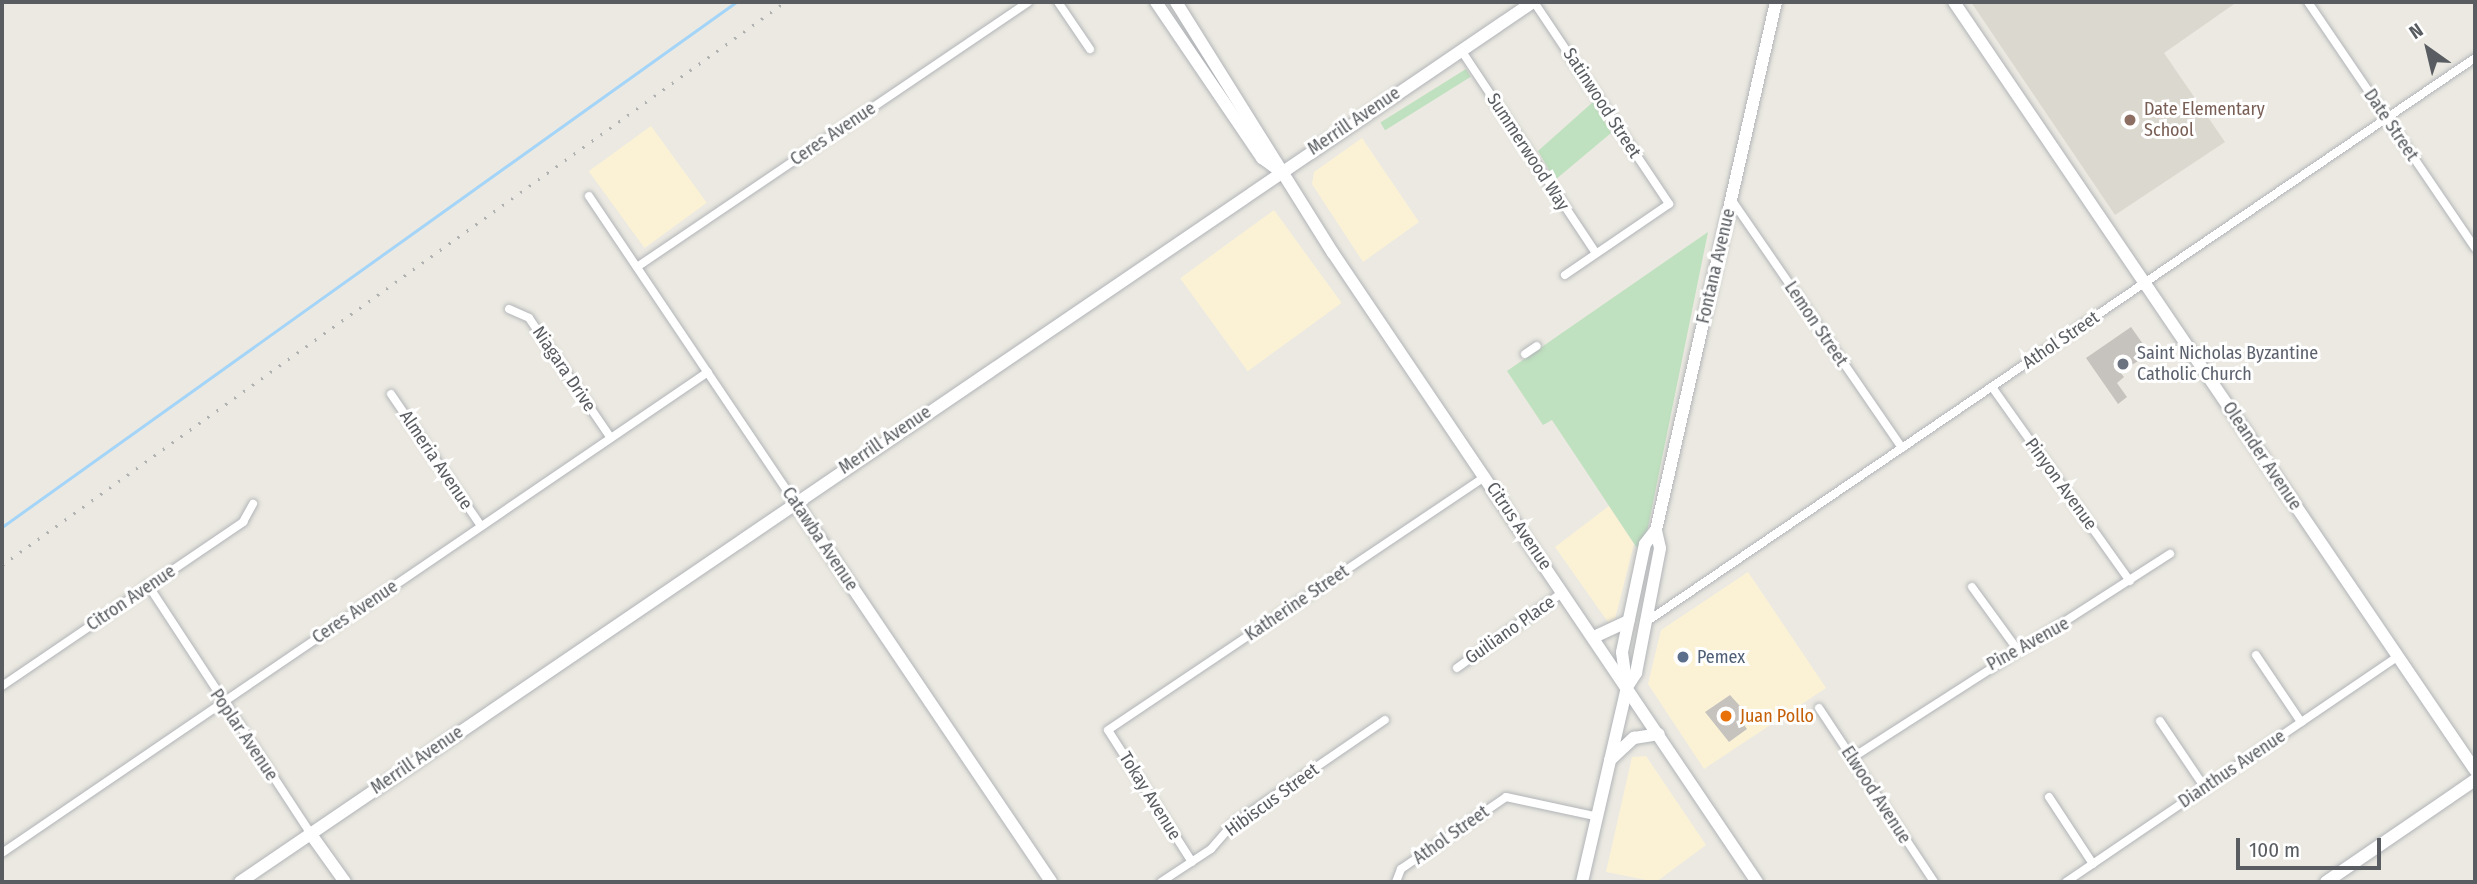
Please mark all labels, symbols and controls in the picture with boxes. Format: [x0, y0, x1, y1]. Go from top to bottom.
north arrow [2393, 14, 2463, 84]
text: N [2405, 18, 2427, 44]
street label: Satinwood Street [1558, 44, 1646, 162]
street label: Merrill Avenue [1304, 82, 1404, 160]
street label: Date Street [2359, 85, 2423, 165]
street label: Summerwood Way [1482, 89, 1574, 215]
street label: Ceres Avenue [786, 98, 880, 170]
place label: Date Elementary School [2144, 99, 2265, 142]
marker: Date Elementary School [2122, 112, 2138, 128]
street label: Fontana Avenue [1692, 206, 1740, 326]
street label: Lemon Street [1780, 277, 1852, 371]
street label: Athol Street [2019, 307, 2103, 373]
street label: Niagara Drive [528, 322, 600, 416]
place label: Saint Nicholas Byzantine Catholic Church [2137, 343, 2318, 386]
marker: Saint Nicholas Byzantine Catholic Church [2115, 356, 2131, 372]
street label: Oleander Avenue [2218, 398, 2306, 514]
street label: Merrill Avenue [835, 401, 935, 479]
street label: Almeria Avenue [395, 406, 477, 514]
street label: Pinyon Avenue [2020, 434, 2102, 534]
street label: Citrus Avenue [1482, 478, 1556, 574]
street label: Catawba Avenue [777, 483, 863, 595]
street label: Citron Avenue [82, 560, 180, 636]
street label: Katherine Street [1241, 560, 1353, 646]
street label: Ceres Avenue [308, 576, 402, 648]
street label: Guiliano Place [1461, 591, 1559, 669]
street label: Pine Avenue [1983, 613, 2073, 675]
place label: Pemex [1697, 646, 1745, 668]
marker: Pemex [1675, 649, 1691, 665]
street label: Poplar Avenue [205, 685, 283, 785]
place label: Juan Pollo [1740, 705, 1814, 727]
marker: Juan Pollo [1718, 708, 1734, 724]
street label: Merrill Avenue [367, 721, 467, 799]
street label: Dianthus Avenue [2175, 725, 2289, 813]
street label: Elwood Avenue [1837, 742, 1915, 848]
street label: Tokay Avenue [1114, 748, 1186, 844]
street label: Hibiscus Street [1221, 759, 1323, 841]
street label: Athol Street [1409, 801, 1493, 869]
scale bar [2239, 824, 2384, 868]
text: 100 m [2249, 837, 2300, 863]

